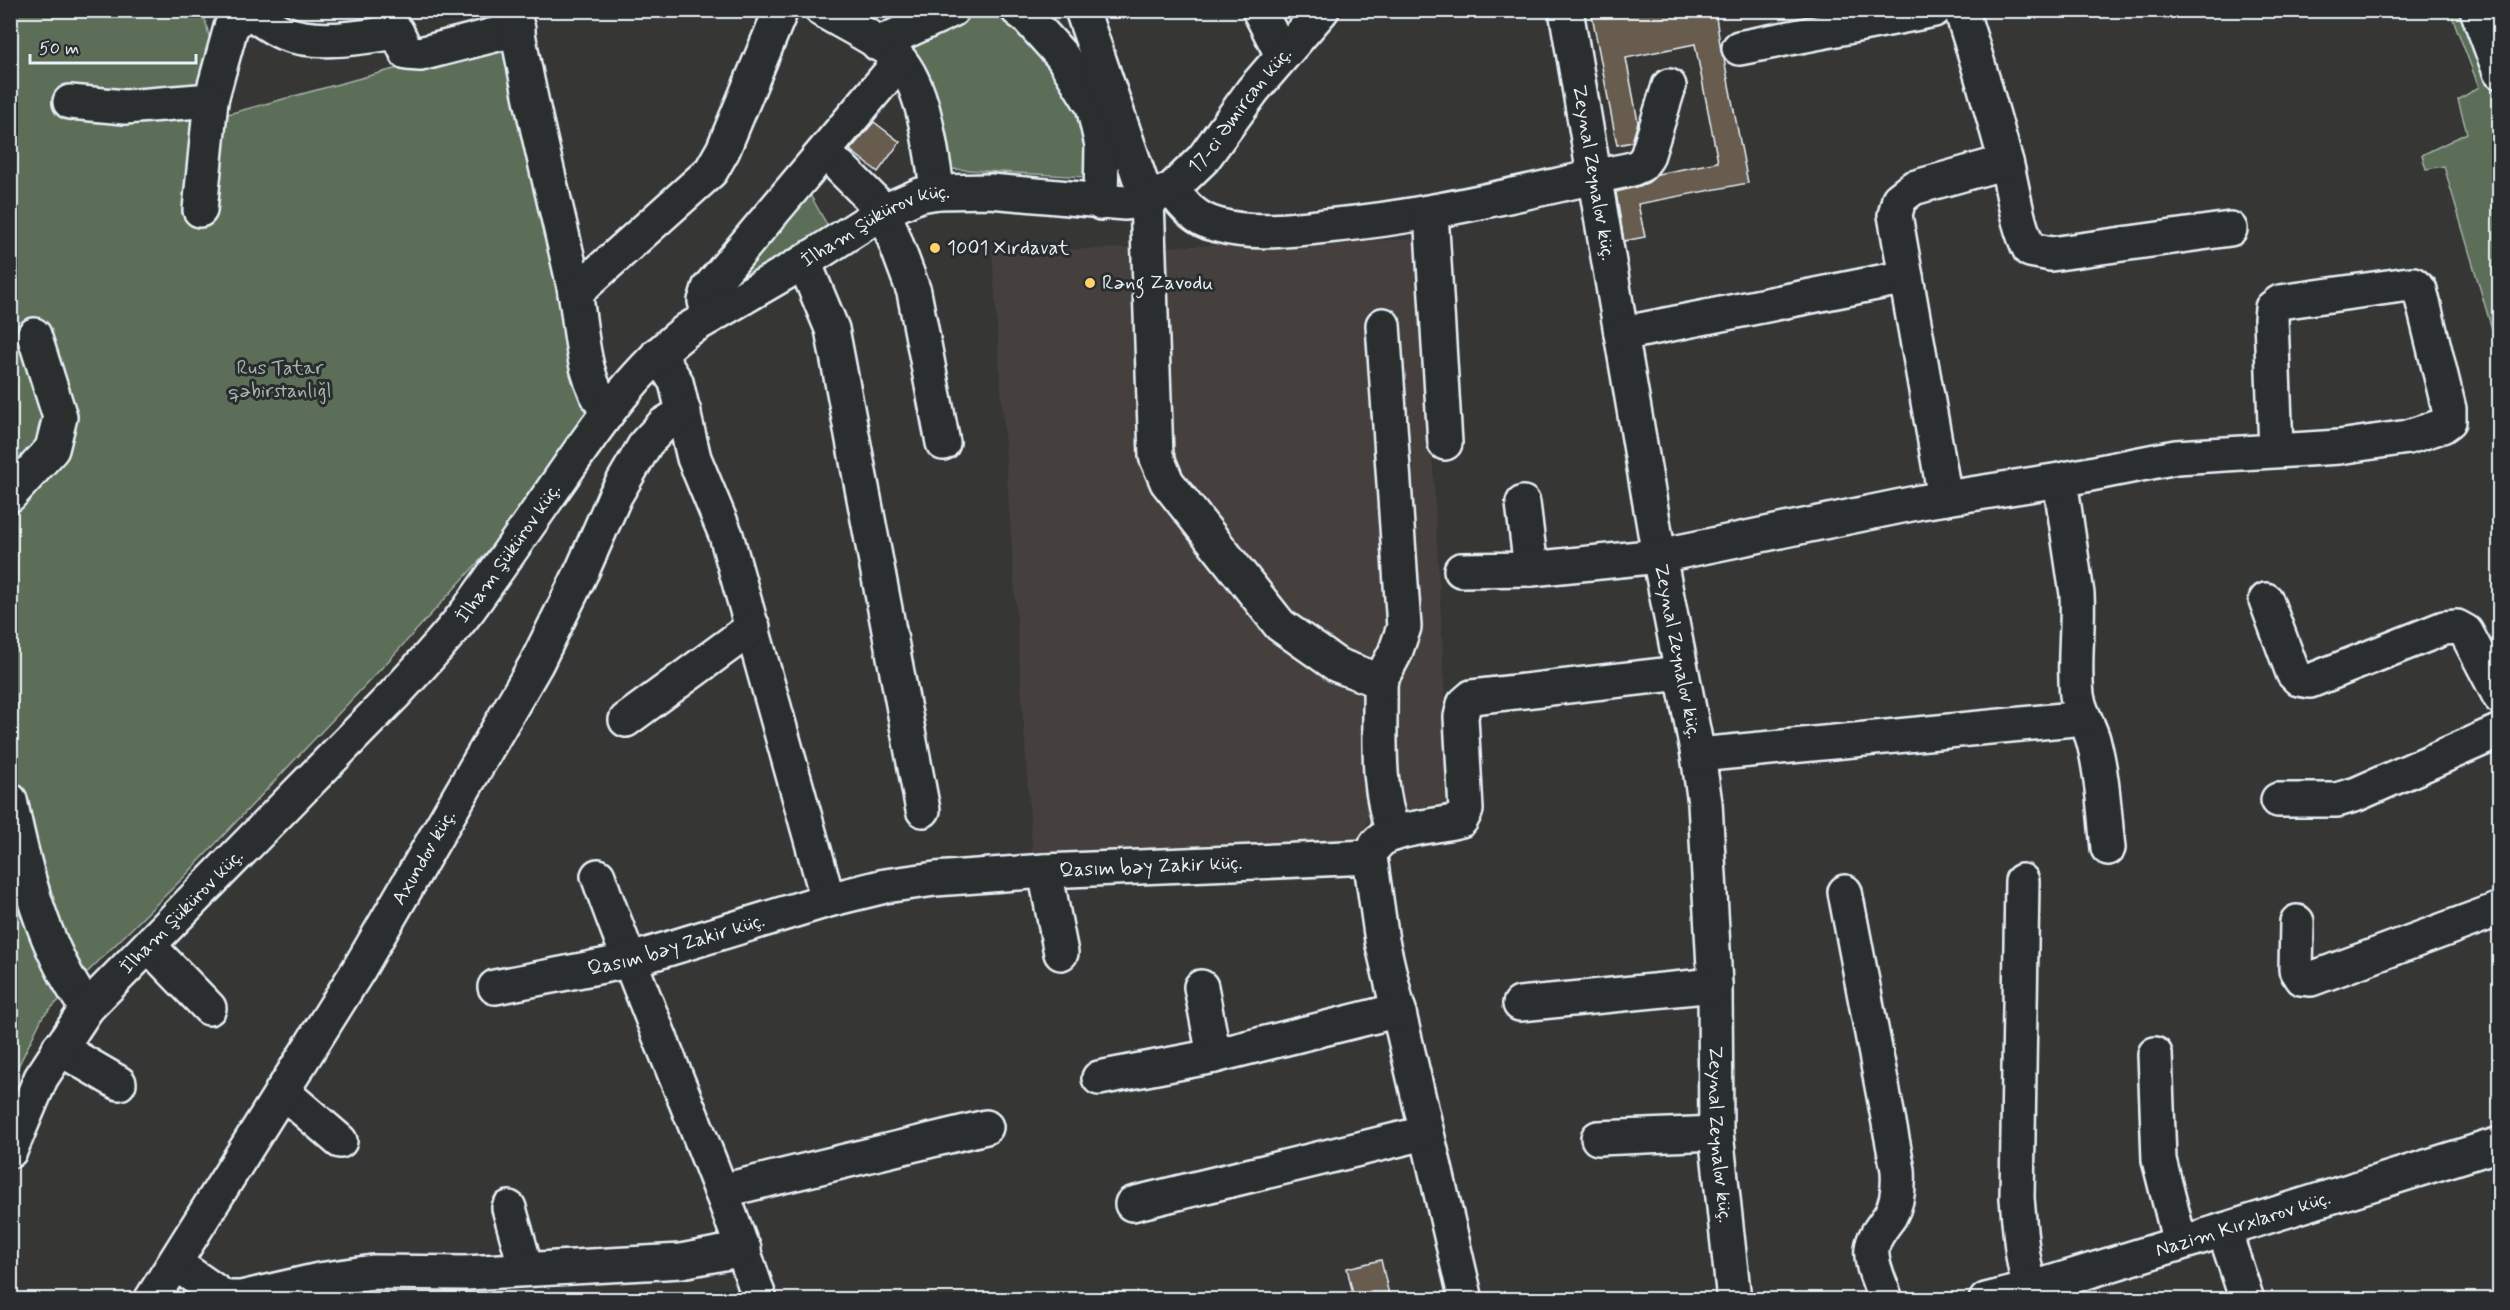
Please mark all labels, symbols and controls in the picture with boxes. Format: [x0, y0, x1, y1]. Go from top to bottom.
scale bar [30, 27, 196, 65]
text: 50 m [39, 37, 79, 61]
street label: 17-ci Əmircan küç. [1182, 41, 1298, 180]
street label: Zeynal Zeynalov küç. [1565, 83, 1622, 263]
street label: İlham Şükürov küç. [796, 178, 950, 274]
place label: 1001 Xırdavat [947, 235, 1070, 262]
marker: 1001 Xırdavat [928, 241, 942, 255]
place label: Rəng Zavodu [1102, 270, 1213, 299]
marker: Rəng Zavodu [1083, 276, 1097, 290]
park label: Rus Tatar qəbirstanlığl [229, 355, 331, 405]
street label: İlham Şükürov küç. [449, 478, 567, 629]
street label: Zeynal Zeynalov küç. [1647, 562, 1708, 741]
street label: Axundov küç. [385, 805, 462, 910]
street label: İlham Şükürov küç. [114, 843, 249, 980]
street label: Qasım bəy Zakir küç. [1059, 849, 1243, 884]
street label: Qasım bəy Zakir küç. [585, 907, 768, 982]
street label: Zeynal Zeynalov küç. [1702, 1046, 1739, 1224]
street label: Nazim Kırxlarov küç. [2152, 1184, 2334, 1264]

